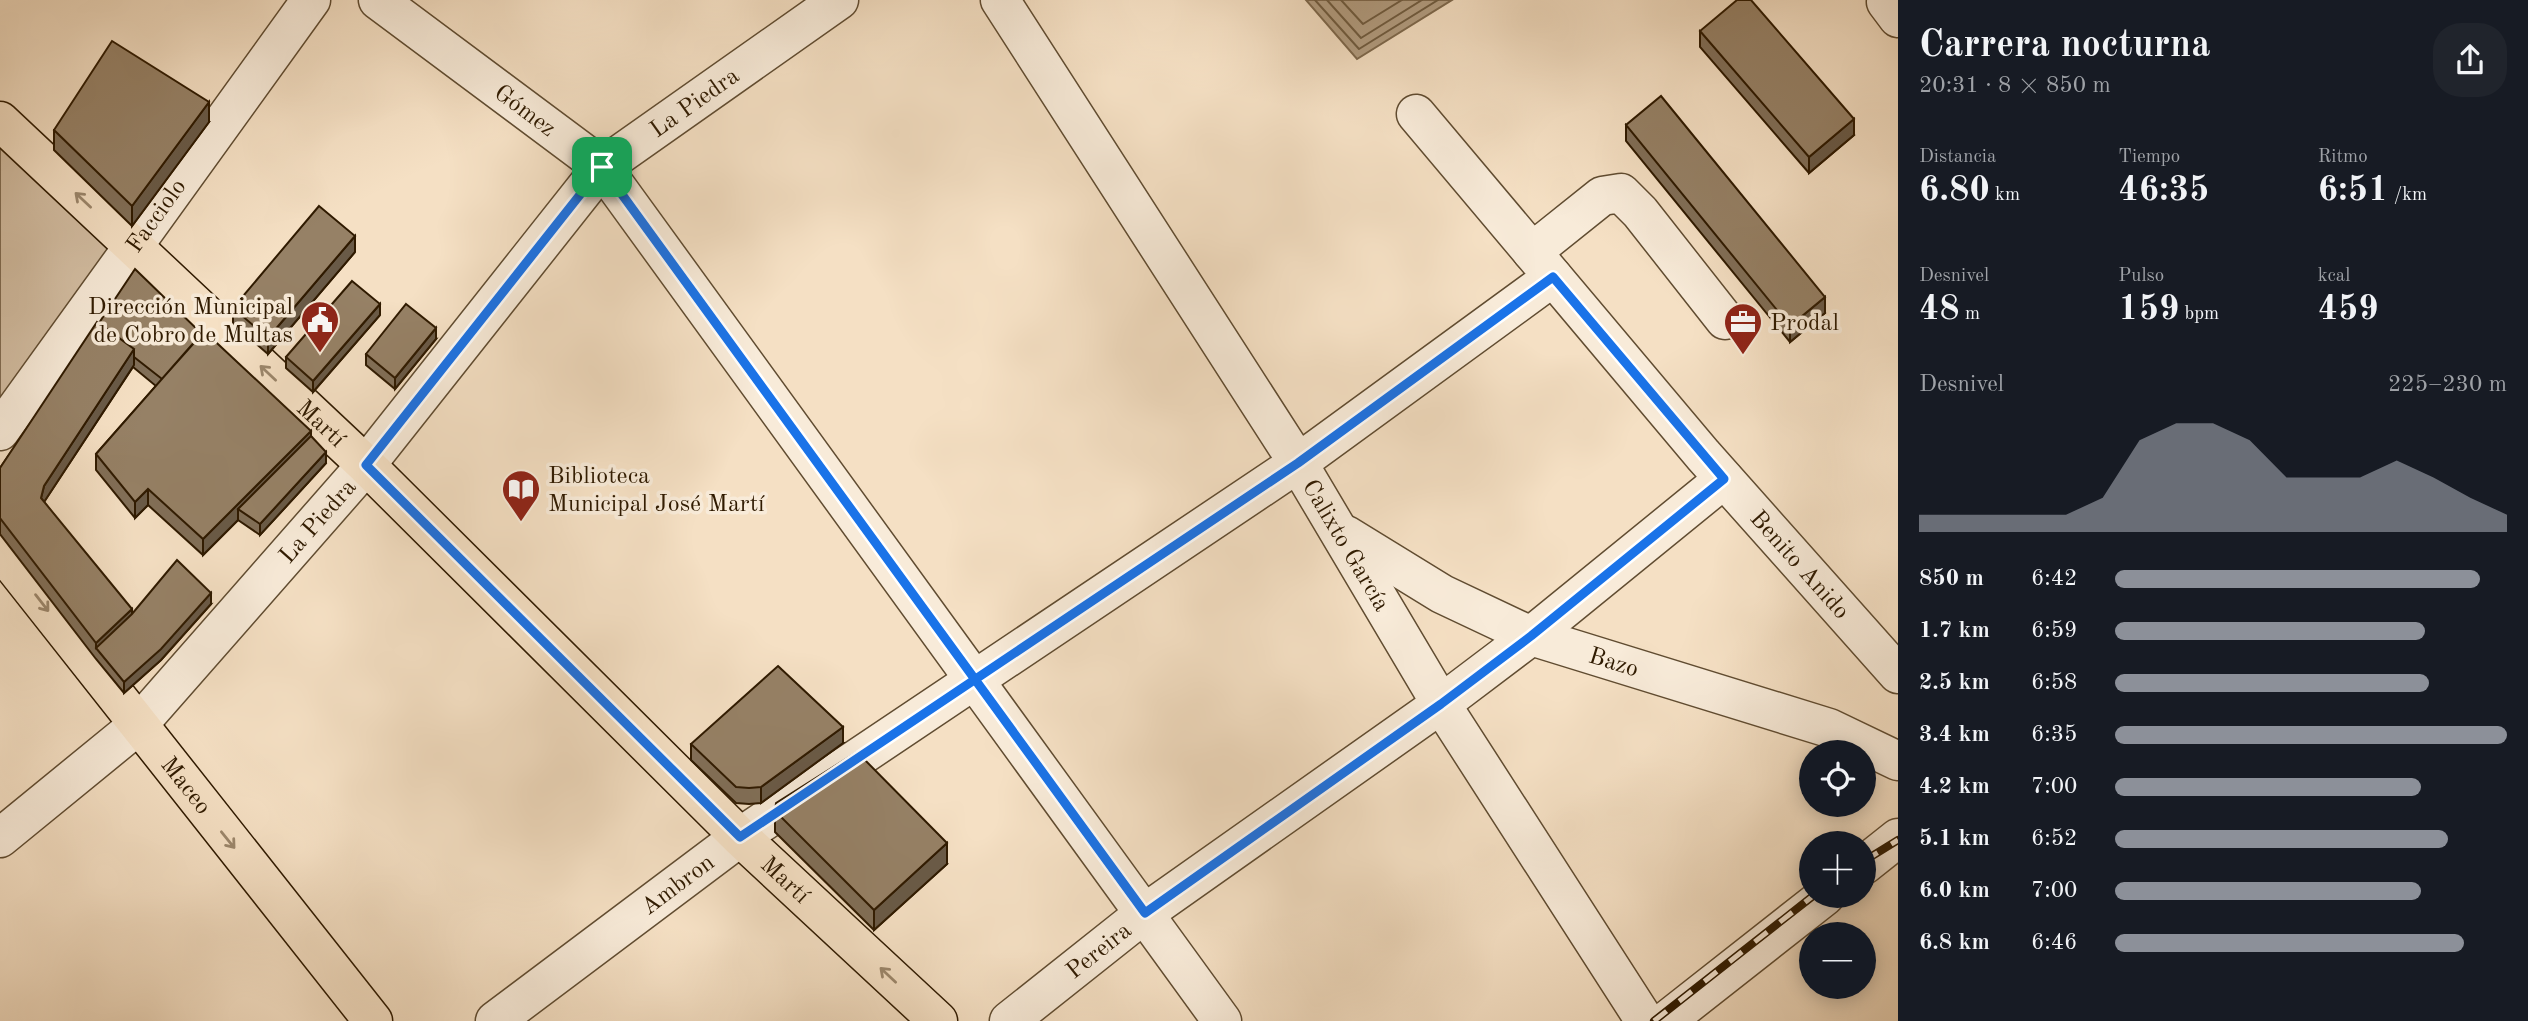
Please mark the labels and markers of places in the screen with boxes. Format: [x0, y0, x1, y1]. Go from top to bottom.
pin [572, 137, 632, 197]
place label: Dirección Municipal de Cobro de Multas [88, 296, 293, 348]
public building icon: Dirección Municipal de Cobro de Multas [299, 299, 341, 354]
office icon: Prodal [1722, 301, 1764, 356]
place label: Prodal [1770, 312, 1839, 336]
place label: Biblioteca Municipal José Martí [548, 465, 765, 517]
library icon: Biblioteca Municipal José Martí [500, 468, 542, 523]

